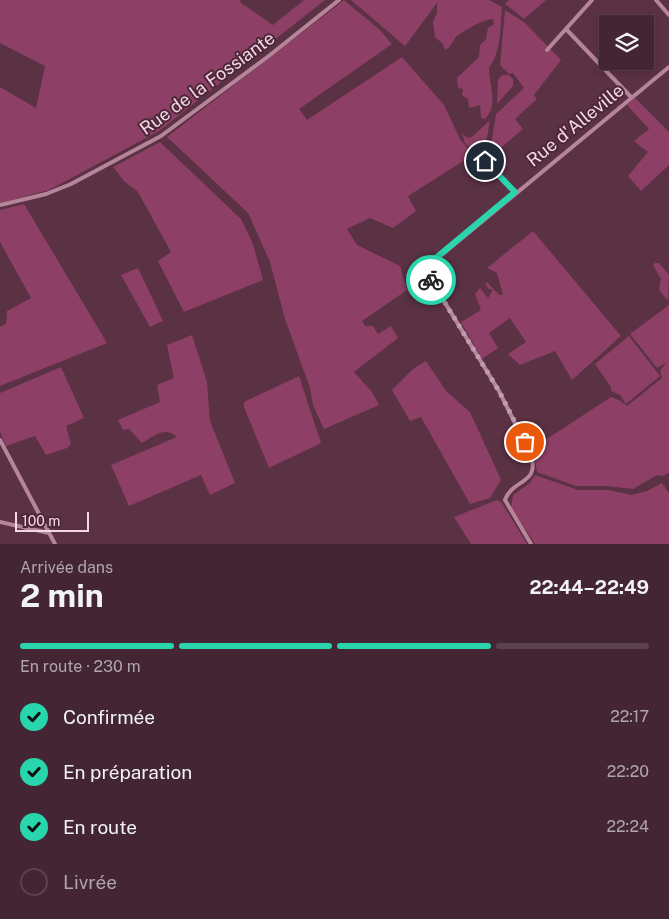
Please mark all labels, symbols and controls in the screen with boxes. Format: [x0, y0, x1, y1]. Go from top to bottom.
map controls [599, 15, 654, 70]
button: layers [599, 15, 654, 70]
street label: Rue de la Fossiante [135, 27, 279, 139]
street label: Rue d'Alleville [522, 79, 628, 171]
pin [464, 140, 506, 182]
icon: home [471, 147, 499, 175]
courier [406, 255, 456, 305]
icon: bike [417, 266, 445, 294]
pin [504, 421, 546, 463]
icon: bag [511, 428, 539, 456]
scale bar [15, 509, 89, 532]
text: 100 m [22, 513, 60, 529]
text: Arrivée dans [20, 558, 113, 577]
text: 22:44–22:49 [529, 576, 649, 598]
text: 2 min [20, 577, 104, 614]
text: En route · 230 m [20, 657, 141, 676]
icon: check [20, 703, 48, 731]
text: Confirmée [63, 706, 155, 728]
text: 22:17 [610, 707, 649, 726]
icon: check [20, 758, 48, 786]
text: En préparation [63, 761, 192, 783]
text: 22:20 [607, 762, 649, 781]
icon: check [20, 813, 48, 841]
text: En route [63, 816, 137, 838]
text: 22:24 [606, 817, 649, 836]
text: Livrée [63, 871, 117, 893]

